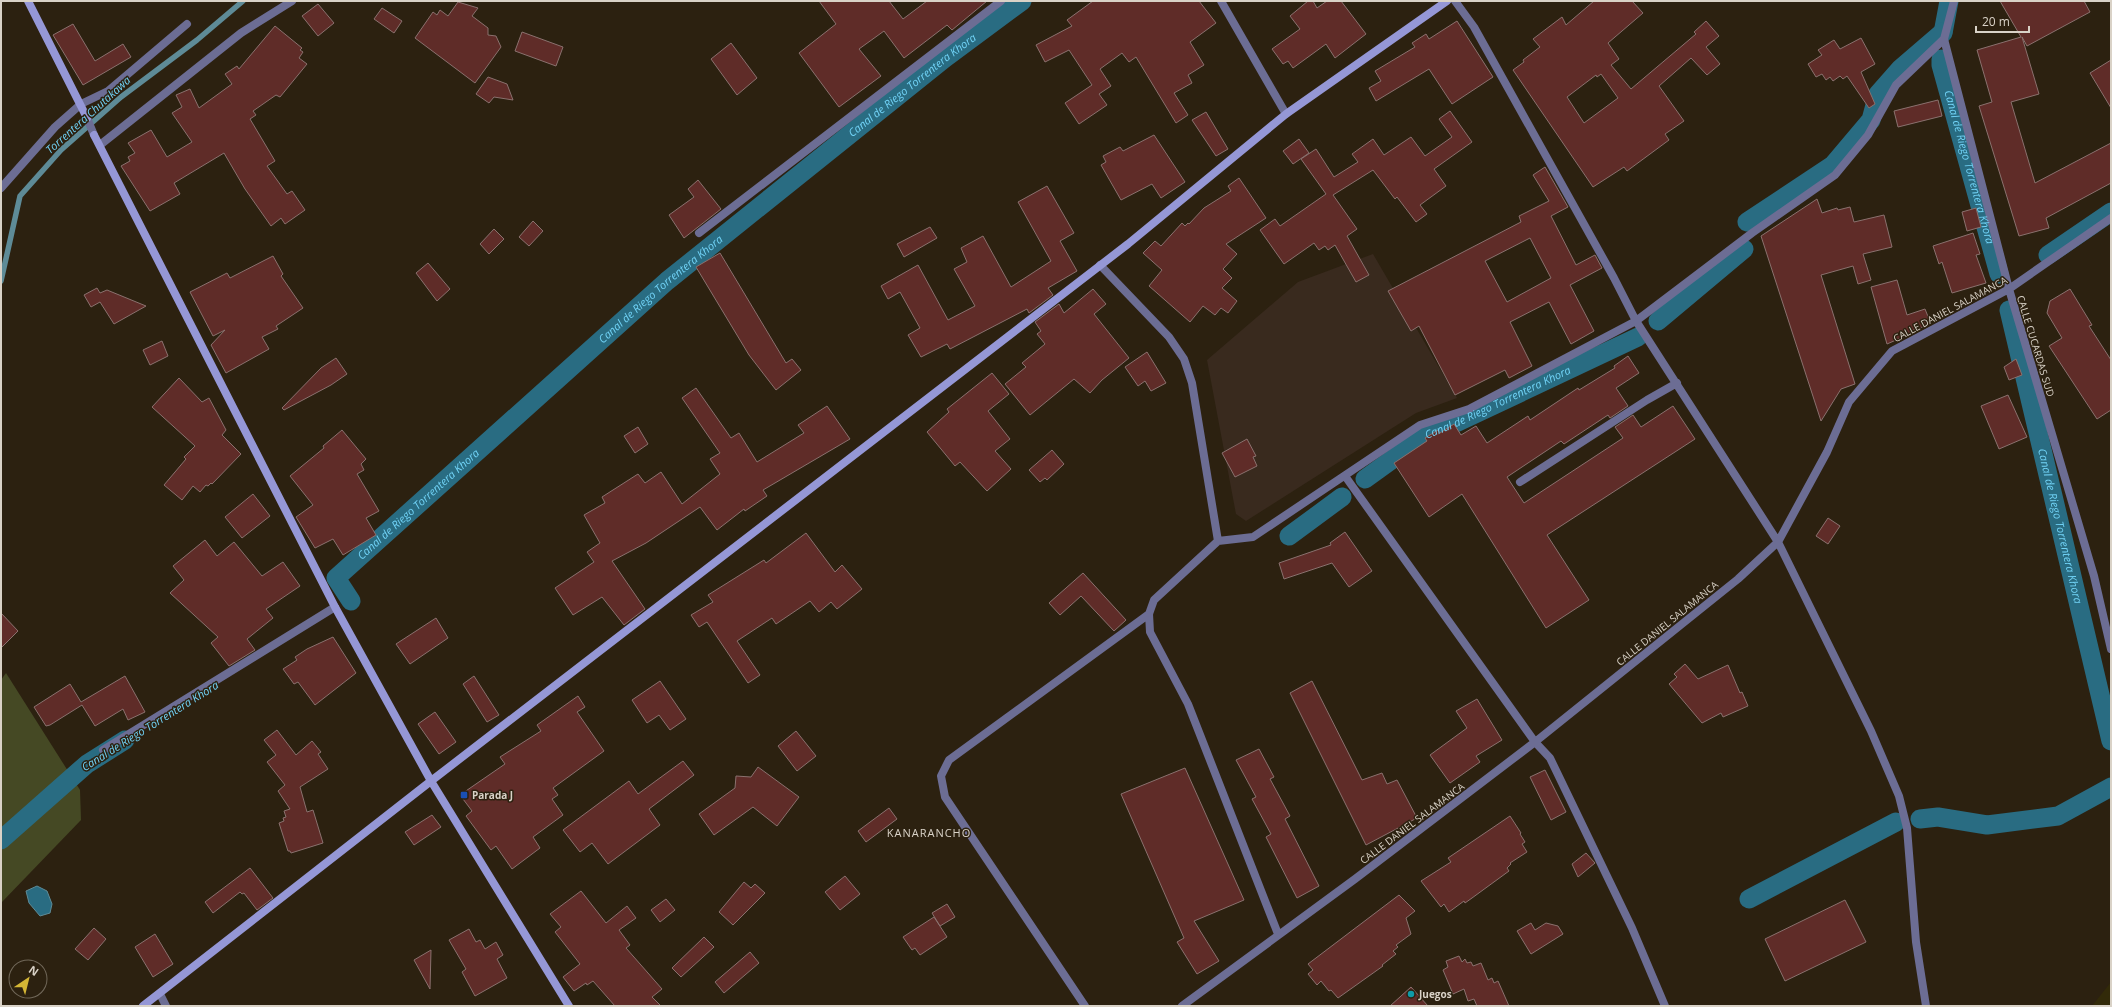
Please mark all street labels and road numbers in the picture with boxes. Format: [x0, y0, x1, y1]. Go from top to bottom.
street label: CALLE DANIEL SALAMANCA [1891, 273, 2010, 345]
street label: CALLE CUCARDAS SUD [2014, 294, 2058, 398]
street label: CALLE DANIEL SALAMANCA [1613, 577, 1721, 669]
street label: CALLE DANIEL SALAMANCA [1357, 779, 1468, 867]

